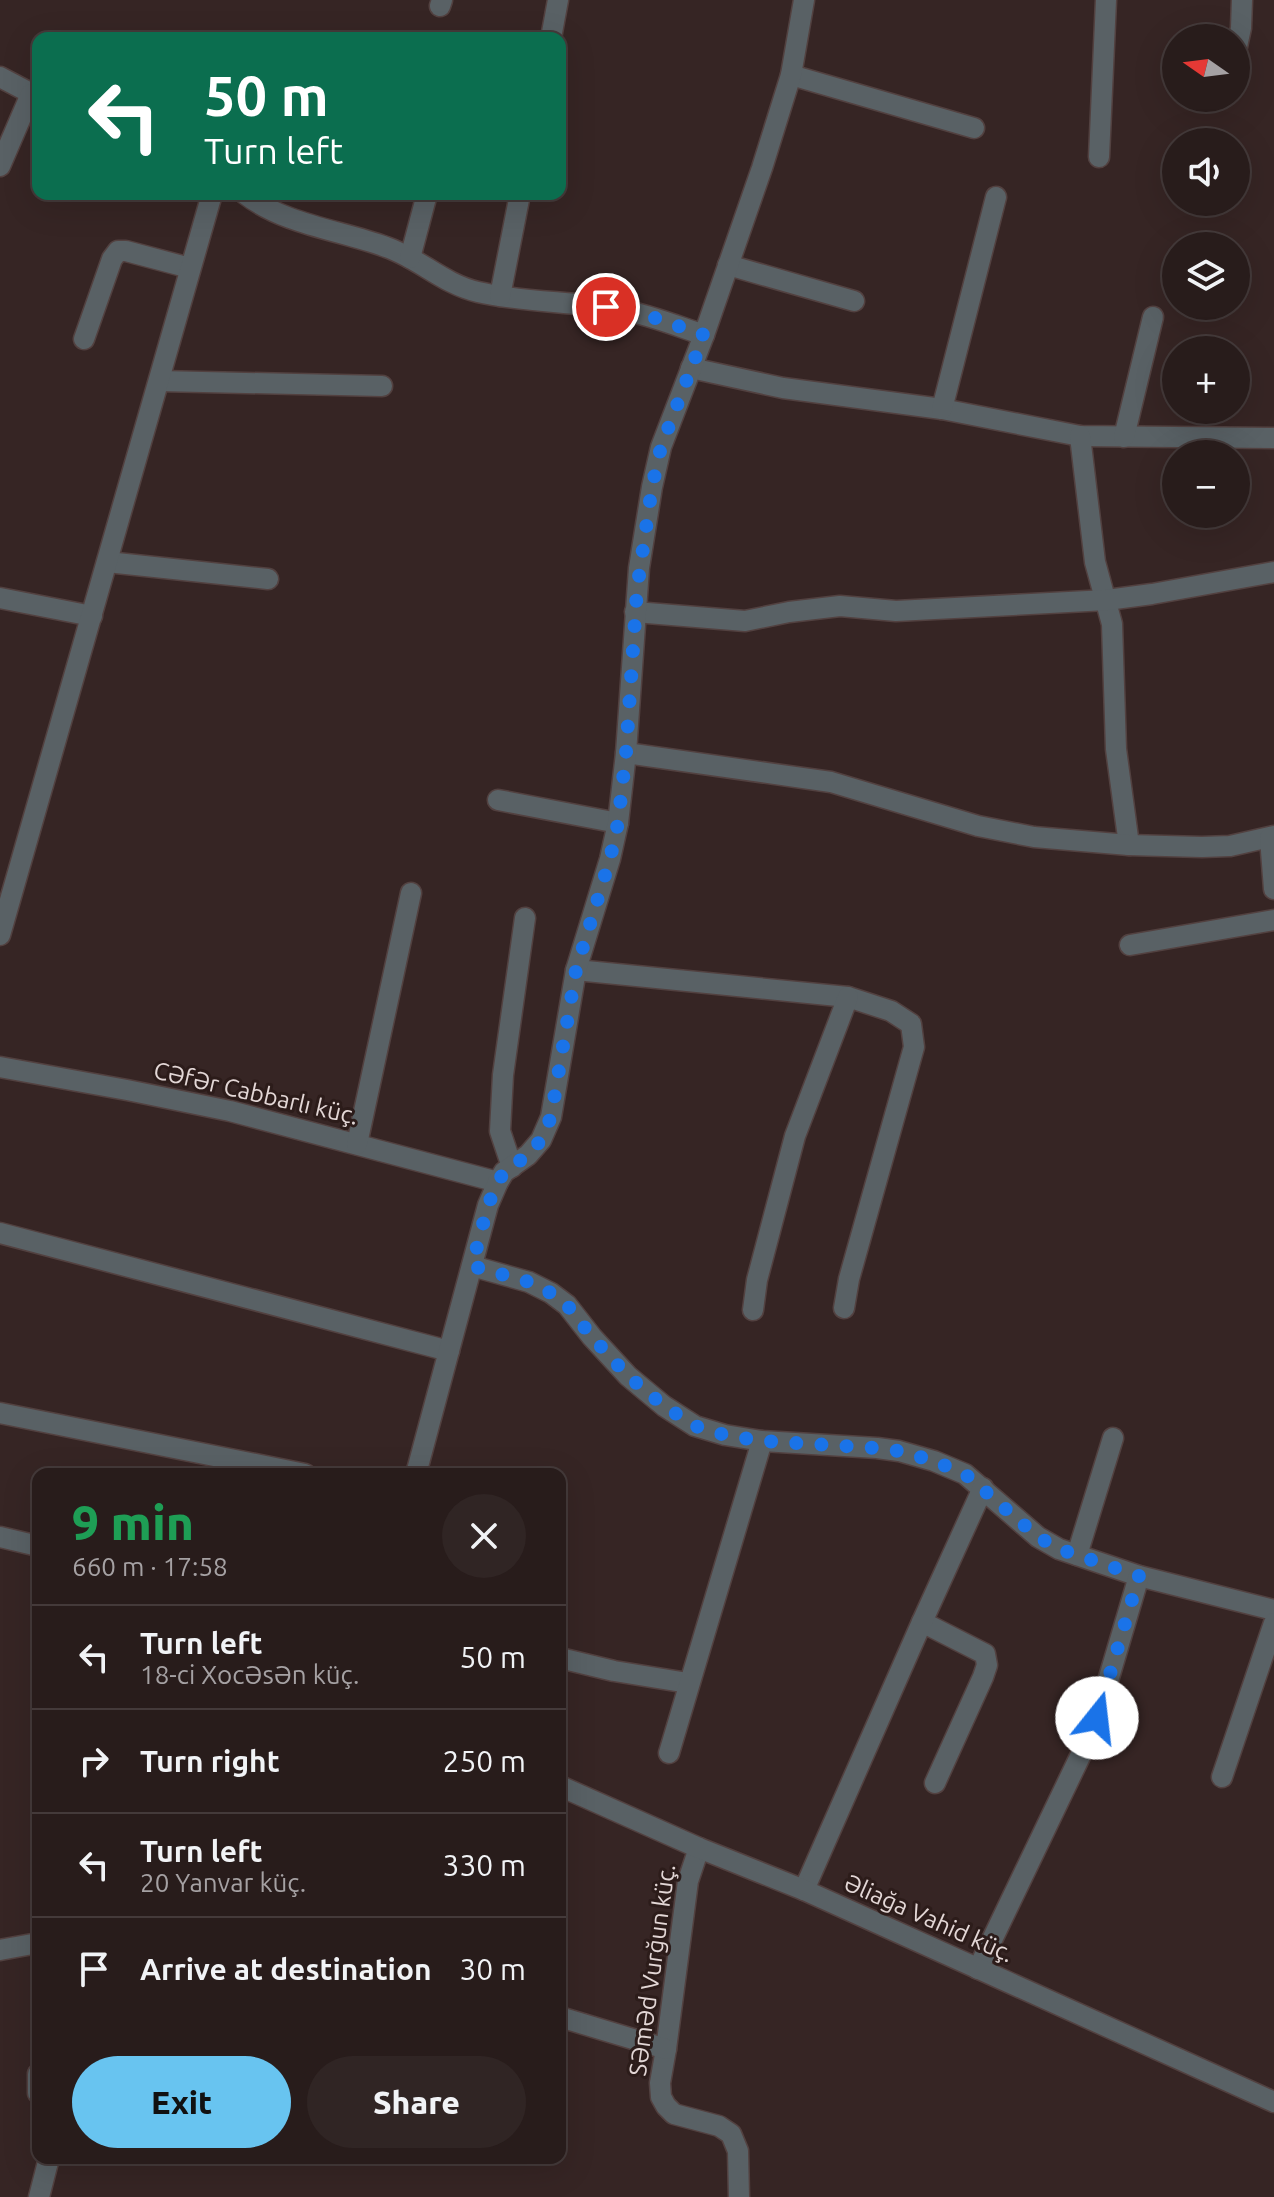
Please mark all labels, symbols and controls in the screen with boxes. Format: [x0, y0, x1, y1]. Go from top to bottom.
north arrow [1162, 24, 1250, 112]
map controls [1162, 24, 1250, 528]
icon: left [72, 64, 176, 168]
text: 50 m [204, 64, 329, 127]
button: sound [1162, 128, 1250, 216]
text: Turn left [204, 130, 343, 171]
button: layers [1162, 232, 1250, 320]
pin [572, 273, 640, 341]
icon: arrive [584, 285, 628, 329]
button: + [1162, 336, 1250, 424]
button: − [1162, 440, 1250, 528]
street label: Cəfər Cabbarlı küç. [151, 1056, 361, 1130]
button: close [442, 1494, 526, 1578]
text: 9 min [72, 1495, 194, 1549]
text: 660 m · 17:58 [72, 1552, 228, 1581]
text: Turn left [140, 1626, 262, 1660]
icon: left [72, 1635, 116, 1679]
text: 50 m [459, 1640, 526, 1674]
text: 18-ci Xocəsən küç. [140, 1660, 359, 1689]
position arrow [1055, 1676, 1139, 1760]
icon: right [72, 1739, 116, 1783]
text: Turn right [140, 1744, 280, 1778]
text: 250 m [442, 1744, 526, 1778]
text: Turn left [140, 1834, 262, 1868]
icon: left [72, 1843, 116, 1887]
text: 330 m [442, 1848, 526, 1882]
street label: Səməd Vurğun küç. [624, 1862, 680, 2078]
text: 20 Yanvar küç. [140, 1868, 306, 1897]
street label: Əliağa Vahid küç. [840, 1869, 1018, 1967]
icon: arrive [72, 1947, 116, 1991]
text: Arrive at destination [140, 1952, 432, 1986]
text: 30 m [459, 1952, 526, 1986]
button: Exit [72, 2056, 291, 2148]
button: Share [307, 2056, 526, 2148]

